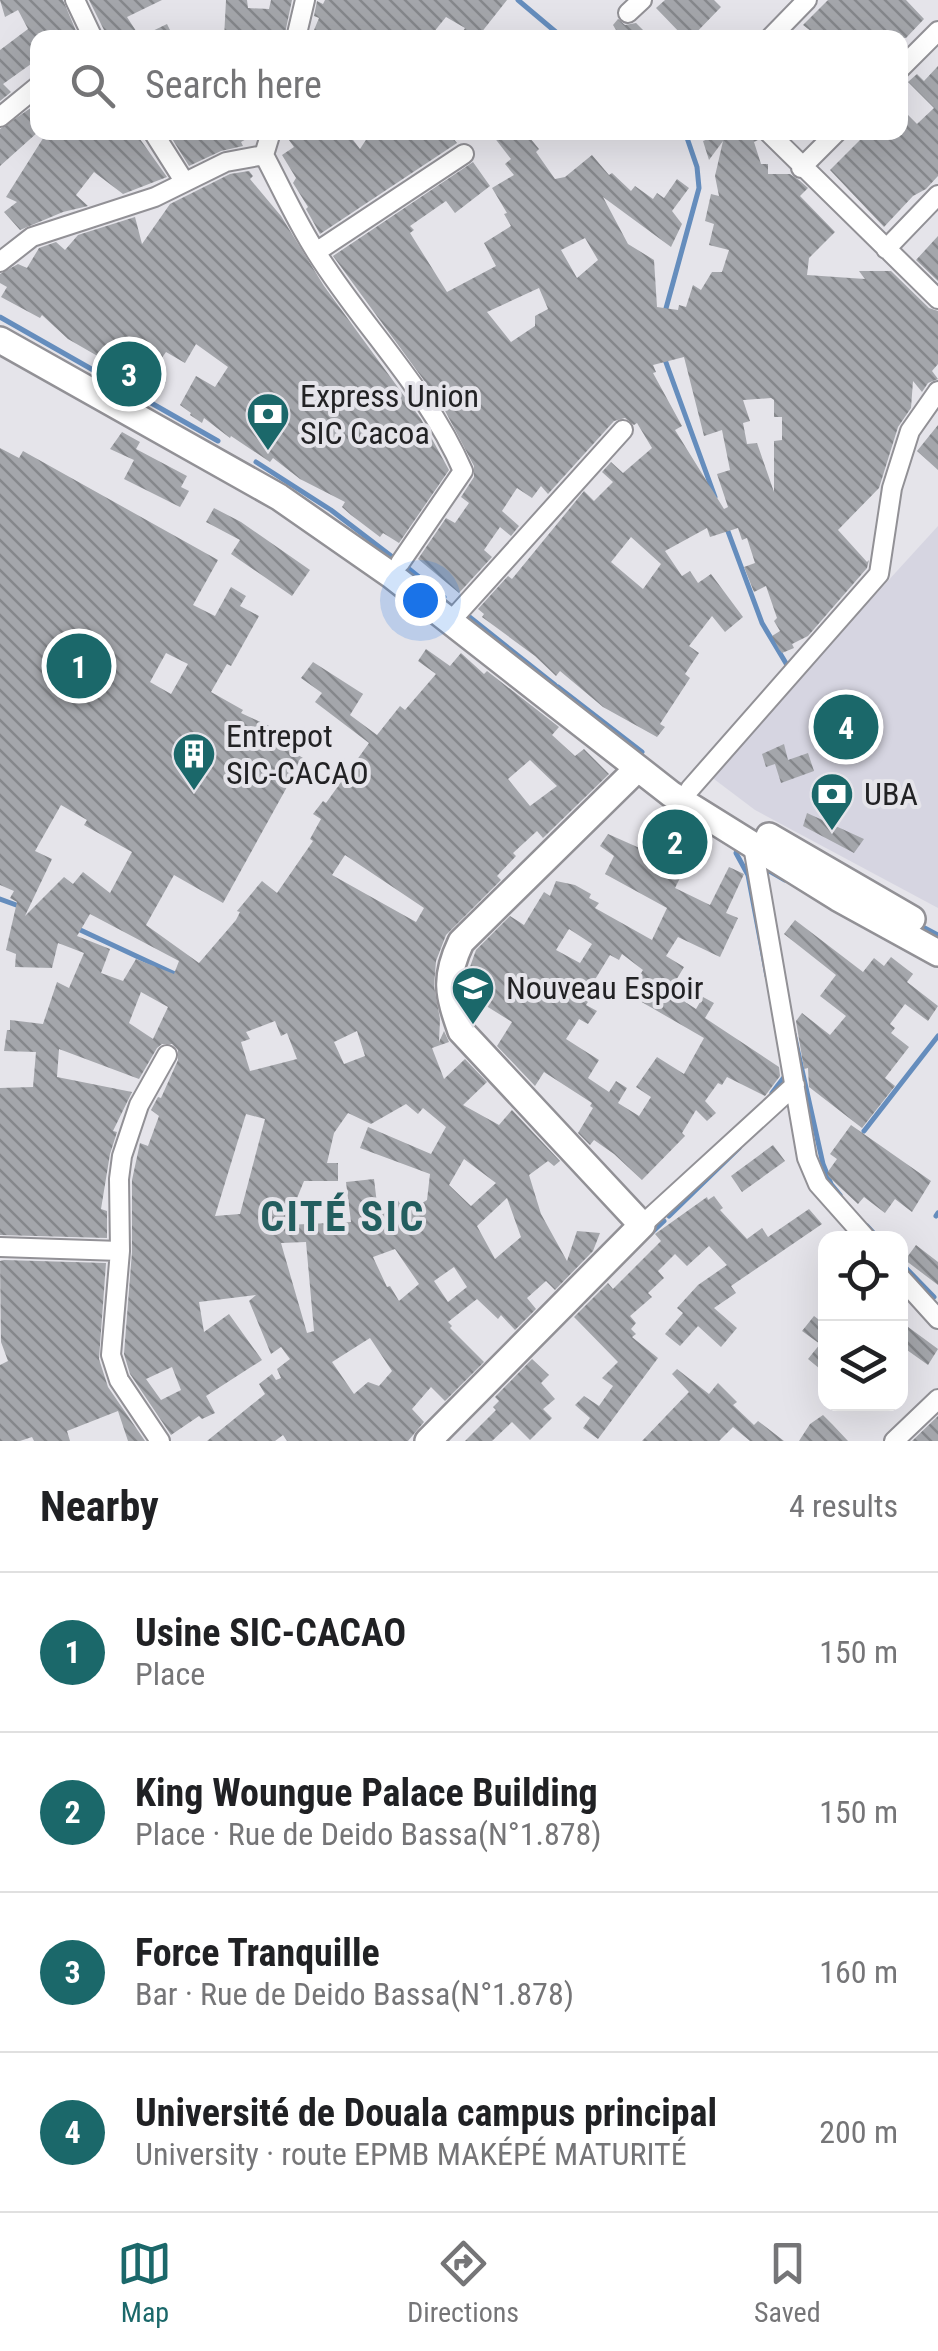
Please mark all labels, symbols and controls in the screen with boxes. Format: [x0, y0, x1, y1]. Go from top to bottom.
search box [30, 30, 908, 140]
icon: search [65, 58, 120, 113]
text: Search here [145, 63, 322, 107]
pin: 3 [96, 336, 162, 412]
place label: Express Union SIC Cacoa [300, 377, 479, 452]
bank icon: Express Union SIC Cacoa [245, 391, 291, 452]
your location [395, 575, 446, 626]
pin: 1 [46, 628, 112, 704]
pin: 4 [814, 690, 878, 764]
place label: Entrepot SIC-CACAO [226, 717, 369, 792]
building icon: Entrepot SIC-CACAO [171, 731, 217, 792]
bank icon: UBA [809, 771, 855, 832]
place label: UBA [864, 775, 918, 813]
pin: 2 [642, 804, 708, 880]
school or university icon: Nouveau Espoir [450, 965, 496, 1026]
place label: Nouveau Espoir [506, 969, 704, 1007]
district label: CITÉ SIC [260, 1192, 426, 1241]
map controls [818, 1231, 908, 1411]
button: locate [818, 1231, 908, 1321]
button: layers [818, 1321, 908, 1411]
text: Nearby [40, 1482, 159, 1531]
text: 4 results [789, 1487, 898, 1525]
text: Usine SIC-CACAO [135, 1611, 406, 1655]
text: 1 [64, 1633, 81, 1671]
text: 150 m [819, 1633, 898, 1671]
text: Place [135, 1655, 205, 1693]
text: King Woungue Palace Building [135, 1771, 598, 1815]
text: 2 [64, 1793, 81, 1831]
text: 150 m [819, 1793, 898, 1831]
text: Place · Rue de Deido Bassa(N°1.878) [135, 1815, 602, 1853]
text: Force Tranquille [135, 1931, 380, 1975]
text: 3 [64, 1953, 81, 1991]
text: 160 m [819, 1953, 898, 1991]
text: Bar · Rue de Deido Bassa(N°1.878) [135, 1975, 574, 2013]
text: Université de Douala campus principal [135, 2091, 717, 2135]
text: 4 [64, 2113, 81, 2151]
text: 200 m [819, 2113, 898, 2151]
text: University · route EPMB MAKÉPÉ MATURITÉ [135, 2135, 687, 2173]
tab: Map [117, 2236, 172, 2329]
tab: Directions [407, 2236, 519, 2329]
tab: Saved [754, 2236, 821, 2329]

